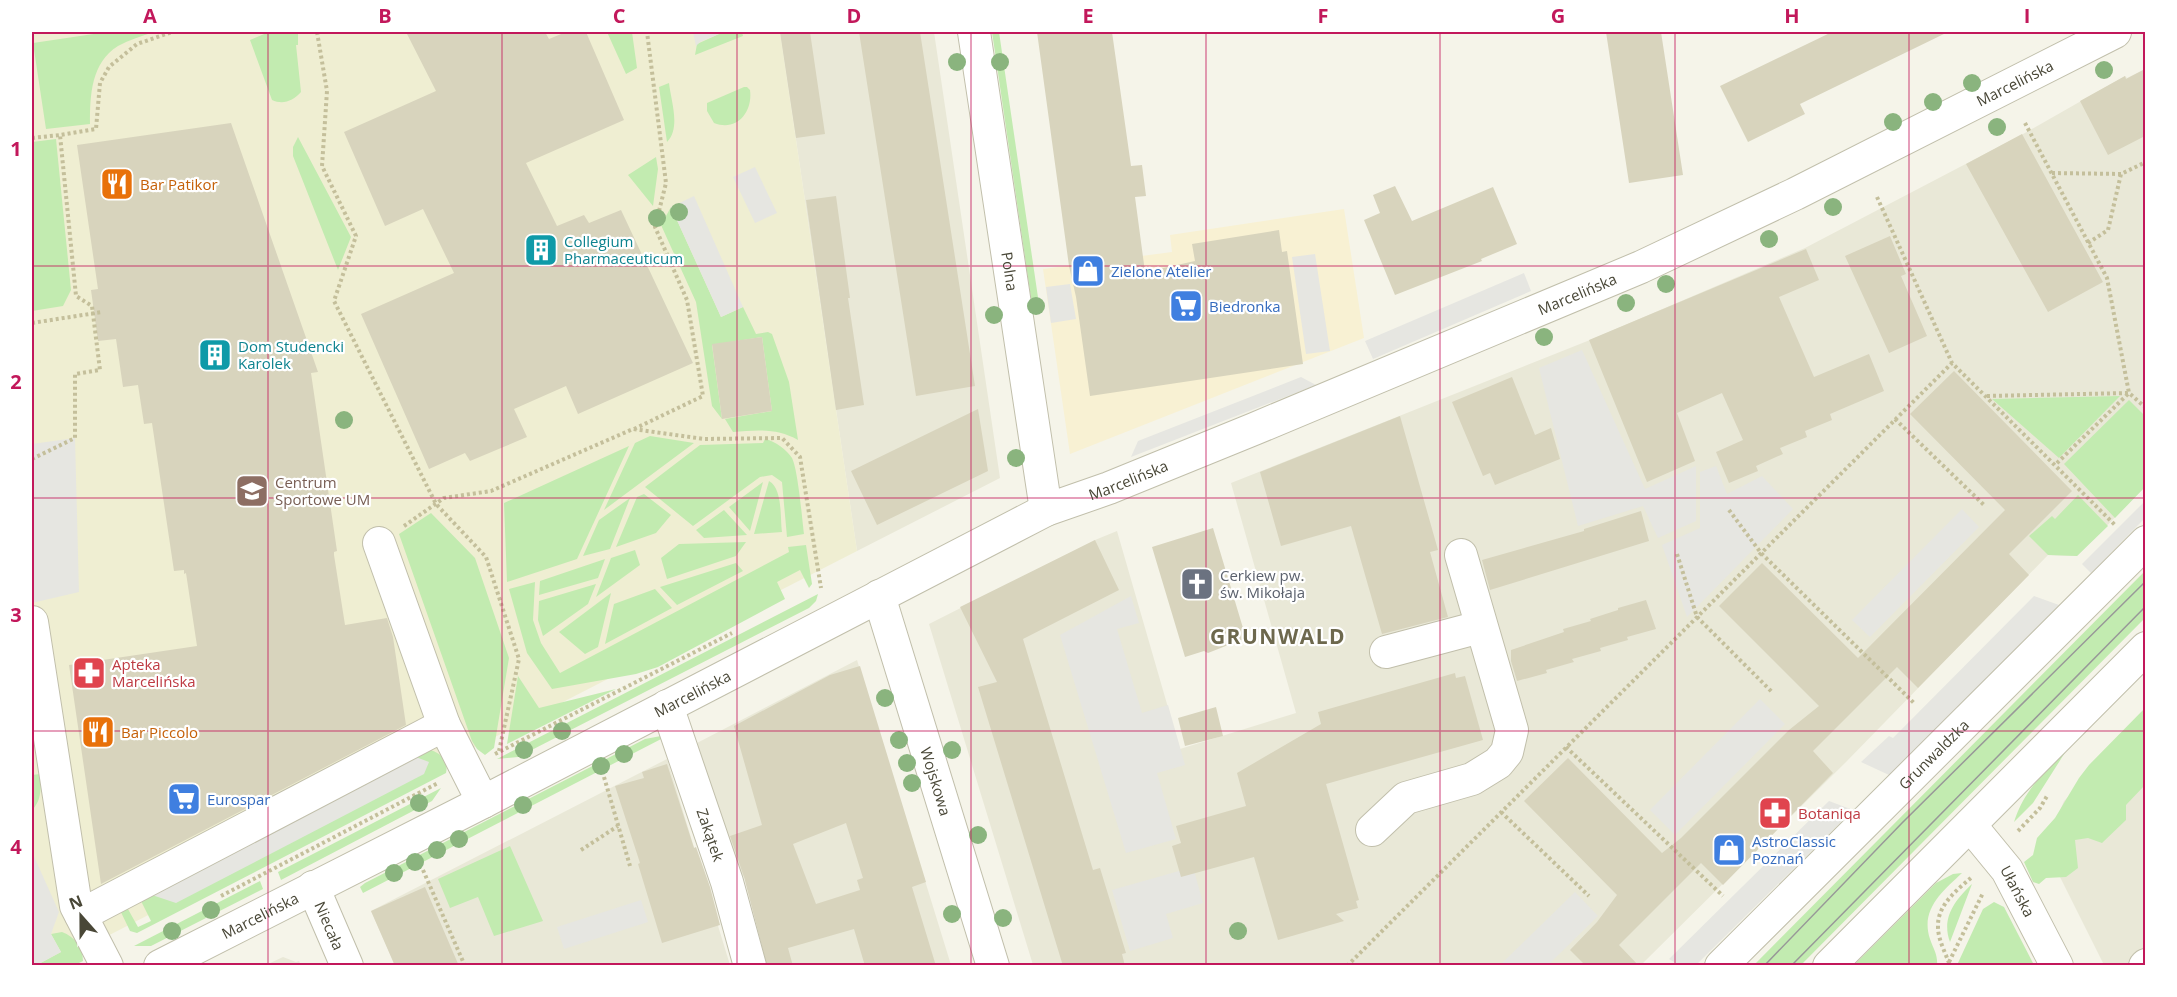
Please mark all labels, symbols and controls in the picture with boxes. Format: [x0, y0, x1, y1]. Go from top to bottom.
text: A [143, 2, 157, 29]
text: B [378, 2, 392, 29]
text: C [613, 2, 626, 29]
text: D [847, 2, 861, 29]
text: E [1082, 2, 1094, 29]
text: F [1318, 2, 1328, 29]
text: G [1551, 2, 1565, 29]
text: H [1784, 2, 1800, 29]
text: I [2024, 2, 2030, 29]
street label: Marcelińska [1973, 55, 2057, 111]
text: 1 [10, 135, 22, 162]
restaurant icon: Bar Patikor [99, 166, 135, 202]
place label: Bar Patikor [140, 174, 218, 194]
place label: Collegium Pharmaceuticum [564, 231, 683, 268]
building icon: Collegium Pharmaceuticum [523, 232, 559, 268]
street label: Polna [997, 250, 1023, 292]
shop icon: Zielone Atelier [1070, 253, 1106, 289]
place label: Zielone Atelier [1111, 261, 1212, 281]
street label: Marcelińska [1535, 268, 1620, 319]
supermarket icon: Biedronka [1168, 288, 1204, 324]
place label: Biedronka [1209, 296, 1281, 316]
place label: Dom Studencki Karolek [238, 336, 344, 373]
building icon: Dom Studencki Karolek [197, 337, 233, 373]
text: 2 [10, 368, 22, 395]
street label: Marcelińska [1086, 455, 1171, 504]
place label: Centrum Sportowe UM [275, 472, 370, 509]
school or university icon: Centrum Sportowe UM [234, 473, 270, 509]
place label: Cerkiew pw. św. Mikołaja [1220, 565, 1305, 602]
church icon: Cerkiew pw. św. Mikołaja [1179, 566, 1215, 602]
text: 3 [10, 601, 22, 628]
district label: GRUNWALD [1210, 622, 1346, 650]
place label: Apteka Marcelińska [112, 654, 196, 691]
pharmacy icon: Apteka Marcelińska [71, 655, 107, 691]
street label: Marcelińska [650, 665, 734, 722]
restaurant icon: Bar Piccolo [80, 714, 116, 750]
street label: Grunwaldzka [1894, 715, 1973, 794]
place label: Bar Piccolo [121, 722, 198, 742]
street label: Wojskowa [916, 745, 956, 818]
supermarket icon: Eurospar [166, 781, 202, 817]
place label: Eurospar [207, 789, 270, 809]
pharmacy icon: Botaniqa [1757, 795, 1793, 831]
place label: Botaniqa [1798, 803, 1861, 823]
street label: Zakątek [693, 806, 729, 864]
place label: AstroClassic Poznań [1752, 831, 1836, 868]
shop icon: AstroClassic Poznań [1711, 832, 1747, 868]
text: 4 [10, 833, 22, 860]
street label: Ułańska [1996, 862, 2040, 920]
north arrow [51, 886, 111, 946]
street label: Marcelińska [218, 887, 302, 943]
text: N [66, 889, 86, 915]
street label: Niecała [310, 898, 349, 953]

